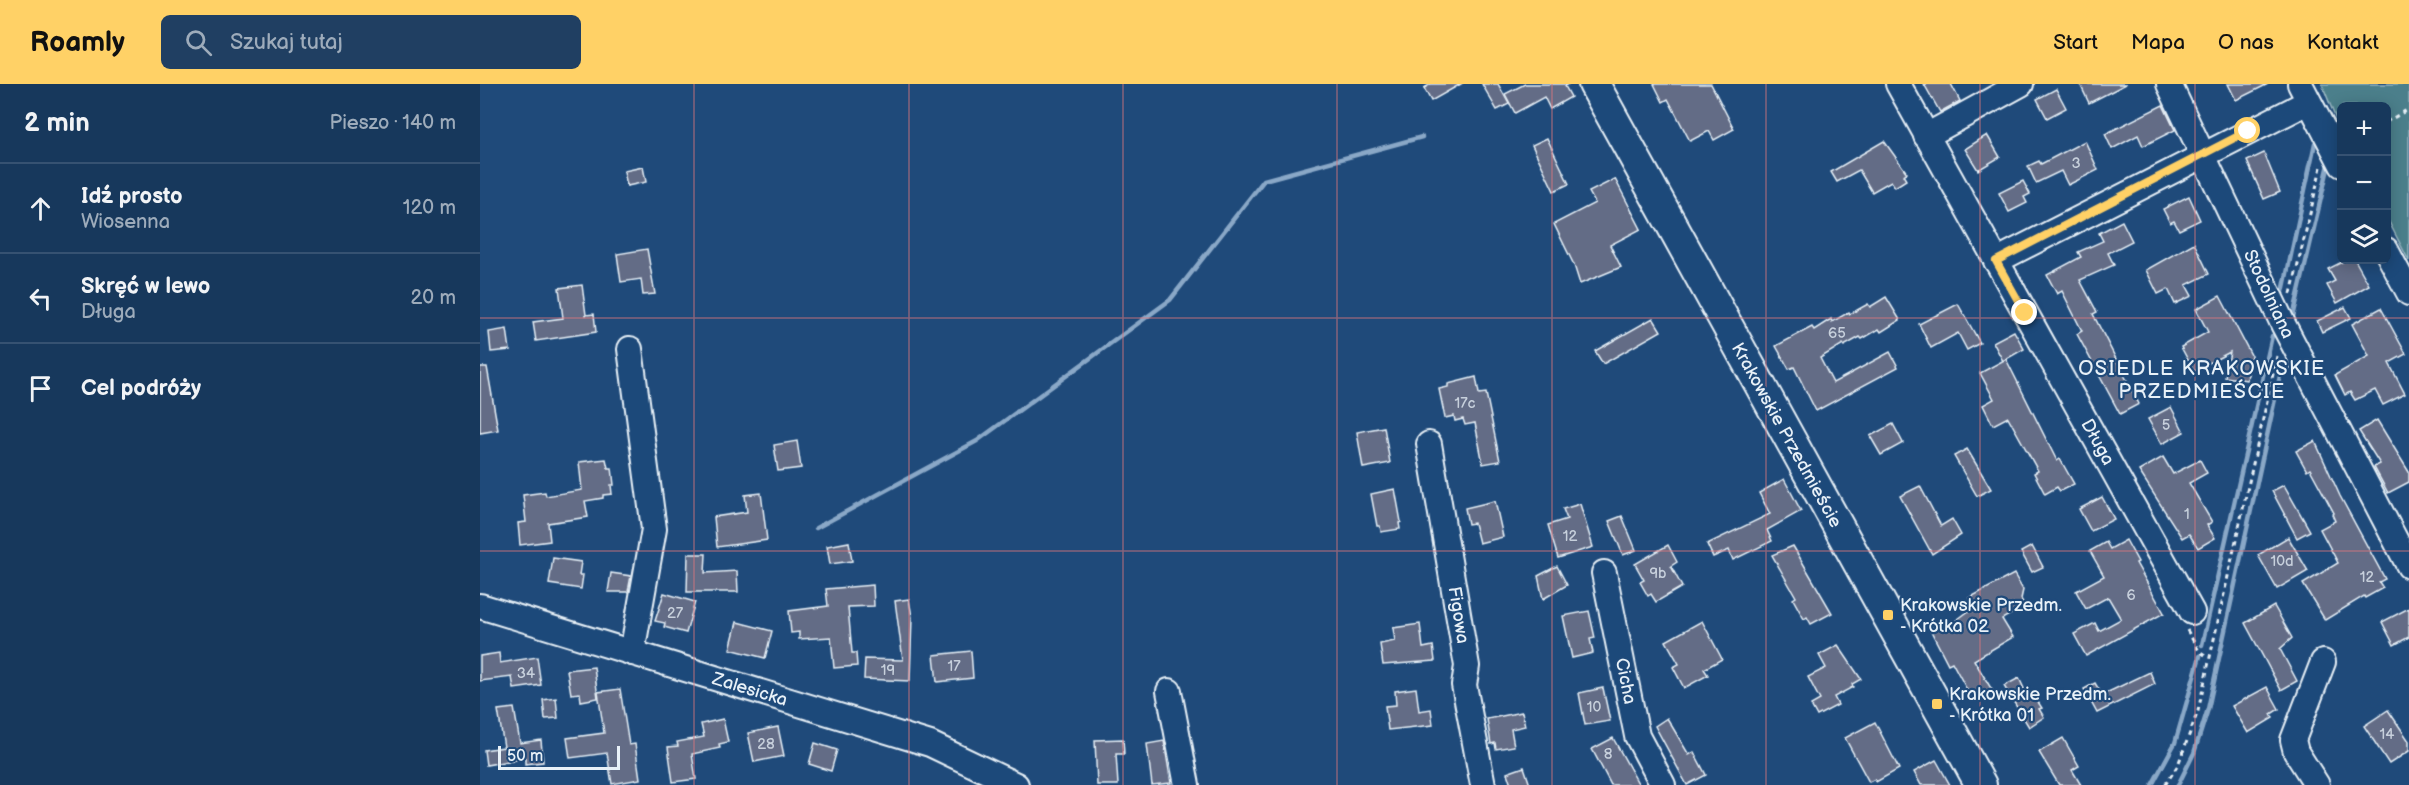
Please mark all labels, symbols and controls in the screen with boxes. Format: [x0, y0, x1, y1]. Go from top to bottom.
search box [161, 15, 581, 69]
text: Roamly [30, 26, 125, 59]
icon: search [182, 26, 215, 59]
text: Szukaj tutaj [230, 29, 343, 56]
text: Start [2053, 30, 2098, 55]
text: Mapa [2131, 30, 2185, 55]
text: O nas [2218, 30, 2274, 55]
text: Kontakt [2307, 30, 2379, 55]
map controls [2337, 102, 2391, 264]
button: + [2337, 102, 2391, 156]
text: 2 min [24, 108, 90, 139]
text: Pieszo · 140 m [330, 111, 456, 135]
route start [2234, 117, 2260, 143]
house number: 3 [2071, 154, 2081, 173]
button: − [2337, 156, 2391, 210]
text: Idź prosto [81, 183, 183, 210]
icon: ahead [24, 192, 57, 225]
text: 120 m [403, 196, 456, 220]
text: Wiosenna [81, 210, 170, 234]
button: layers [2337, 210, 2391, 264]
street label: Stodolniana [2239, 246, 2298, 342]
text: Skręć w lewo [81, 273, 210, 300]
icon: left [24, 282, 57, 315]
text: 20 m [411, 286, 456, 310]
route end [2011, 299, 2037, 325]
text: Długa [81, 300, 136, 324]
house number: 65 [1828, 324, 1846, 343]
street label: Krakowskie Przedmieście [1727, 339, 1846, 532]
district label: OSIEDLE KRAKOWSKIE PRZEDMIEŚCIE [2078, 357, 2326, 404]
icon: arrive [24, 372, 57, 405]
text: Cel podróży [81, 375, 201, 402]
house number: 17c [1454, 394, 1476, 413]
street label: Długa [2076, 416, 2119, 469]
house number: 5 [2162, 416, 2170, 435]
house number: 1 [2184, 505, 2190, 524]
house number: 12 [1563, 527, 1577, 546]
house number: 10d [2270, 552, 2294, 571]
house number: 9b [1649, 564, 1667, 583]
house number: 12 [2360, 568, 2374, 587]
street label: Figowa [1444, 585, 1473, 645]
house number: 6 [2126, 586, 2136, 605]
place label: Krakowskie Przedm. - Krótka 02 [1900, 595, 2062, 637]
house number: 27 [667, 604, 684, 623]
marker: Krakowskie Przedm. - Krótka 02 [1881, 608, 1895, 622]
street label: Cicha [1611, 656, 1640, 706]
house number: 17 [947, 657, 961, 676]
house number: 19 [881, 661, 895, 680]
house number: 34 [517, 664, 535, 683]
street label: Zalesicka [709, 668, 790, 711]
place label: Krakowskie Przedm. - Krótka 01 [1949, 684, 2111, 726]
marker: Krakowskie Przedm. - Krótka 01 [1930, 697, 1944, 711]
house number: 10 [1587, 698, 1601, 717]
house number: 14 [2380, 725, 2394, 744]
house number: 28 [757, 735, 775, 754]
scale bar [498, 743, 620, 770]
house number: 8 [1604, 745, 1613, 764]
text: 50 m [507, 747, 543, 766]

